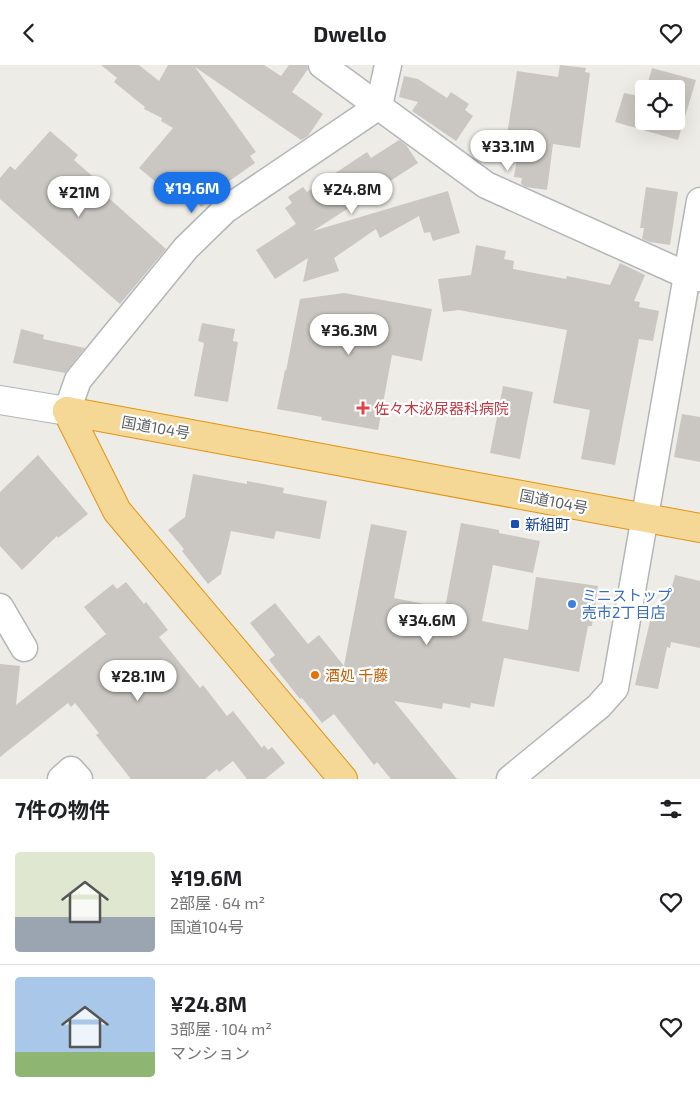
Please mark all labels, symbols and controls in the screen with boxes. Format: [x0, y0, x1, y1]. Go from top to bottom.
icon: back [15, 19, 43, 47]
icon: heart [657, 19, 685, 47]
text: Dwello [313, 20, 387, 46]
map controls [635, 80, 685, 130]
button: locate [635, 80, 685, 130]
pin: ¥33.1M [467, 129, 549, 172]
text: ¥33.1M [481, 136, 535, 155]
pin: ¥19.6M [151, 171, 233, 214]
pin: ¥24.8M [311, 173, 393, 215]
pin: ¥21M [49, 175, 109, 218]
text: ¥19.6M [165, 178, 219, 197]
text: ¥24.8M [323, 179, 381, 198]
text: ¥21M [58, 182, 100, 201]
pin: ¥36.3M [308, 313, 390, 356]
text: ¥36.3M [321, 320, 377, 339]
place label: 佐々木泌尿器科病院 [374, 399, 509, 417]
marker: 佐々木泌尿器科病院 [356, 401, 370, 415]
street label: 国道104号 [120, 412, 192, 442]
street label: 国道104号 [518, 486, 590, 516]
place label: 新組町 [525, 515, 570, 533]
marker: 新組町 [509, 518, 521, 530]
place label: ミニストップ 売市2丁目店 [582, 586, 672, 621]
marker: ミニストップ 売市2丁目店 [566, 598, 578, 610]
pin: ¥34.6M [386, 603, 468, 646]
text: ¥34.6M [398, 610, 456, 629]
pin: ¥28.1M [97, 659, 179, 702]
text: ¥28.1M [111, 666, 165, 685]
place label: 酒処 千藤 [325, 666, 388, 684]
marker: 酒処 千藤 [309, 669, 321, 681]
icon: filters [657, 795, 685, 823]
text: 7件の物件 [15, 797, 110, 822]
text: ¥19.6M [170, 865, 242, 890]
icon: home [55, 872, 115, 932]
icon: heart [657, 888, 685, 916]
text: 2部屋 · 64 m² [170, 893, 265, 912]
text: 国道104号 [170, 917, 244, 936]
text: ¥24.8M [170, 991, 247, 1016]
icon: home [55, 997, 115, 1057]
icon: heart [657, 1013, 685, 1041]
text: 3部屋 · 104 m² [170, 1019, 272, 1038]
text: マンション [170, 1043, 250, 1062]

